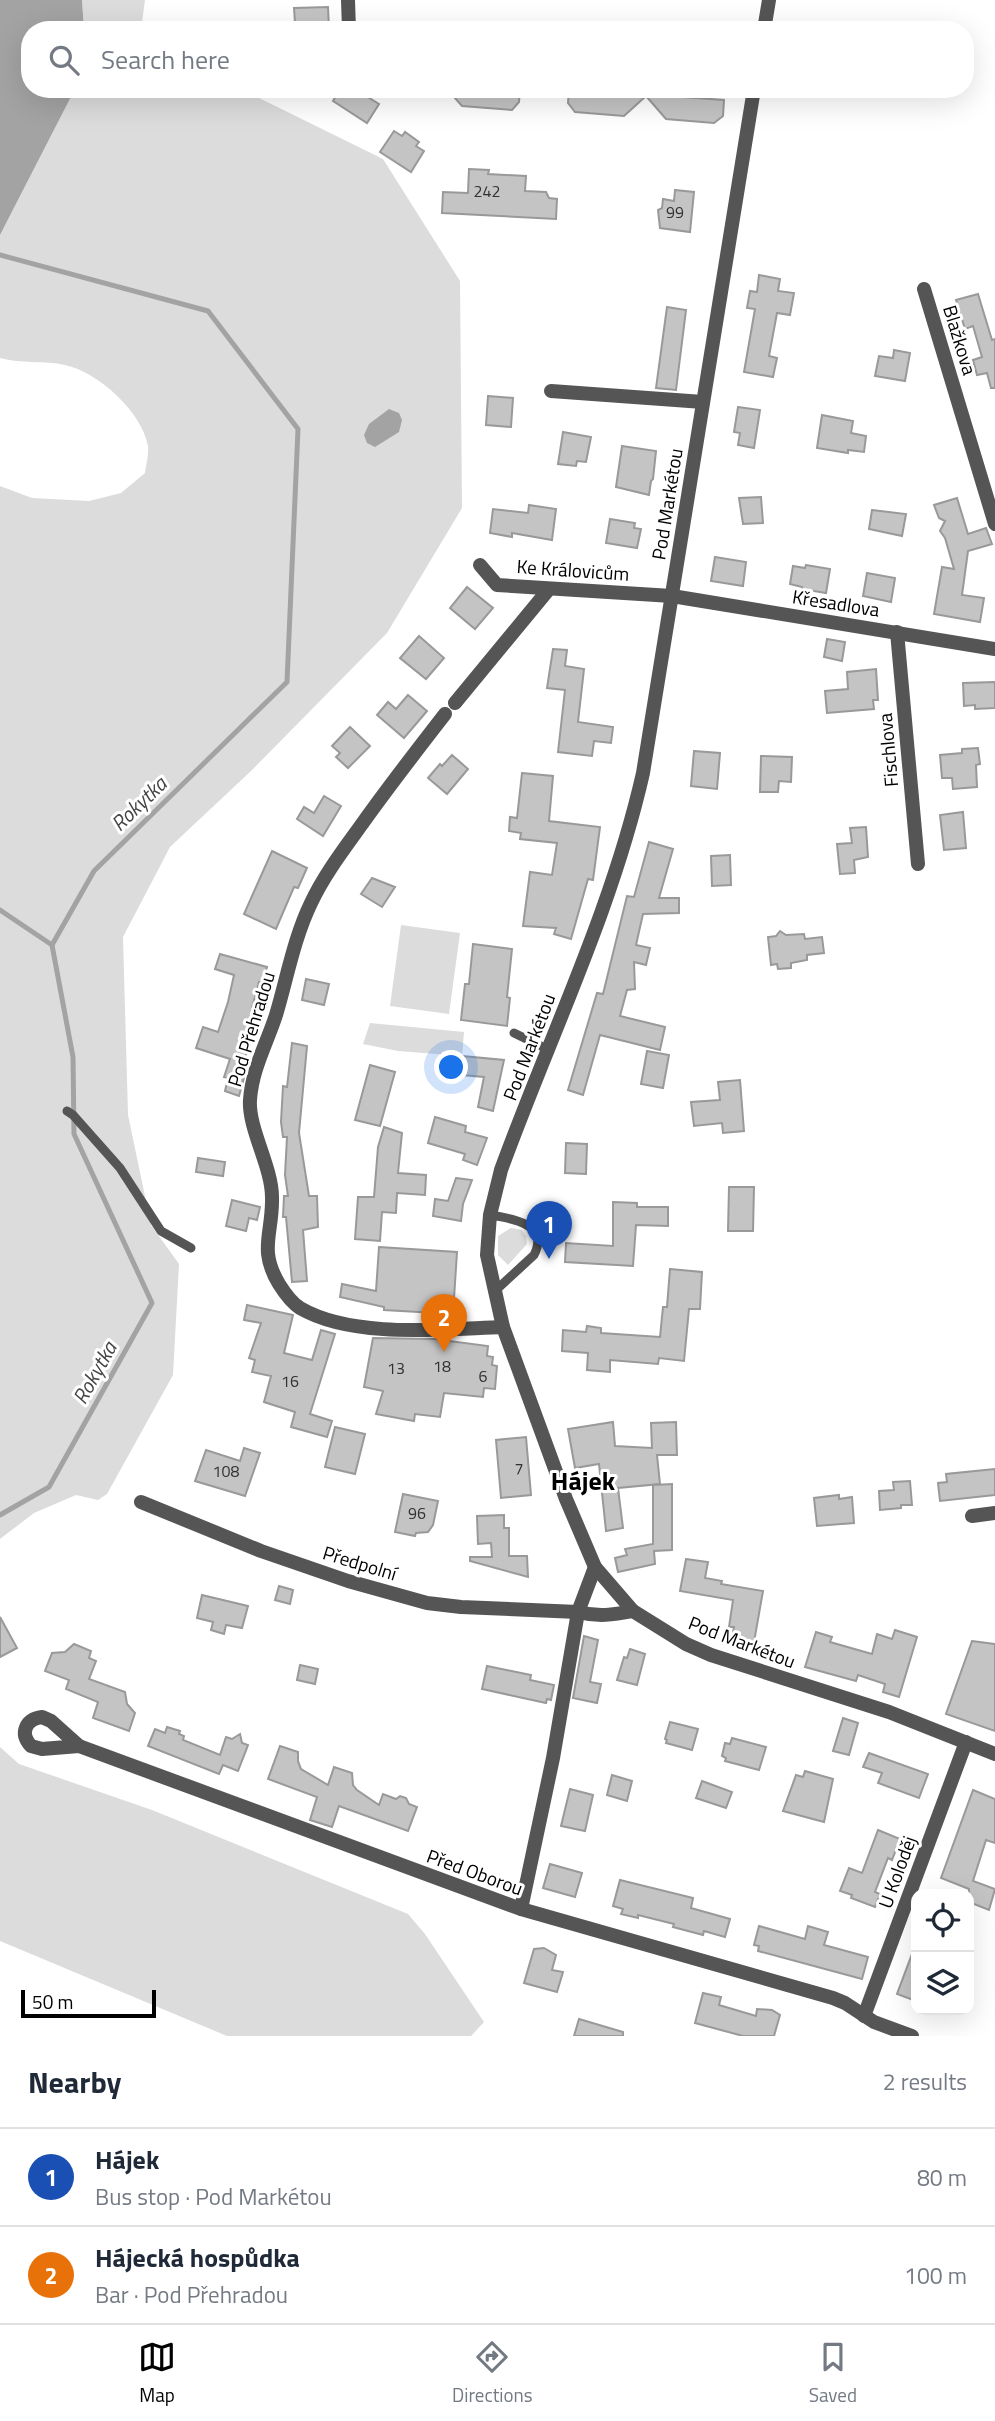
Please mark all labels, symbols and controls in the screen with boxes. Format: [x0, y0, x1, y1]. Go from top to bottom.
search box [21, 21, 974, 98]
text: Search here [101, 40, 230, 79]
icon: search [45, 41, 83, 79]
house number: 242 [474, 179, 500, 203]
house number: 99 [666, 200, 684, 224]
street label: Blažkova [936, 301, 985, 379]
street label: Pod Markétou [643, 446, 690, 562]
street label: Ke Královicům [516, 551, 630, 588]
street label: Křesadlova [790, 581, 882, 624]
street label: Fischlova [870, 711, 905, 788]
water label: Rokytka [103, 767, 175, 838]
street label: Pod Přehradou [219, 968, 282, 1090]
street label: Pod Markétou [495, 989, 562, 1105]
your location [434, 1050, 468, 1084]
pin: 1 [526, 1201, 572, 1259]
pin: 2 [421, 1294, 467, 1352]
water label: Rokytka [64, 1334, 125, 1410]
house number: 18 [433, 1354, 451, 1378]
house number: 13 [387, 1356, 405, 1380]
house number: 6 [479, 1364, 488, 1388]
house number: 16 [281, 1369, 299, 1393]
house number: 7 [515, 1456, 523, 1480]
house number: 108 [213, 1459, 239, 1483]
district label: Hájek [551, 1461, 616, 1500]
house number: 96 [408, 1501, 426, 1525]
street label: Předpolní [320, 1538, 403, 1588]
street label: Pod Markétou [684, 1608, 800, 1675]
street label: U Koloděj [870, 1832, 923, 1912]
street label: Před Oborou [423, 1841, 527, 1902]
map controls [911, 1889, 974, 2015]
button: locate [911, 1889, 974, 1952]
button: layers [911, 1952, 974, 2015]
scale bar [21, 1987, 156, 2019]
text: 50 m [32, 1987, 73, 2016]
text: Nearby [28, 2059, 121, 2105]
text: 2 results [883, 2064, 967, 2099]
text: Hájek [95, 2140, 159, 2179]
text: 1 [45, 2160, 57, 2195]
text: 80 m [917, 2160, 967, 2195]
text: Bus stop · Pod Markétou [95, 2179, 332, 2214]
text: Hájecká hospůdka [95, 2238, 300, 2277]
text: 2 [45, 2258, 57, 2293]
text: 100 m [904, 2258, 967, 2293]
text: Bar · Pod Přehradou [95, 2277, 288, 2312]
tab: Map [138, 2338, 176, 2409]
tab: Directions [452, 2338, 533, 2409]
tab: Saved [809, 2338, 857, 2409]

